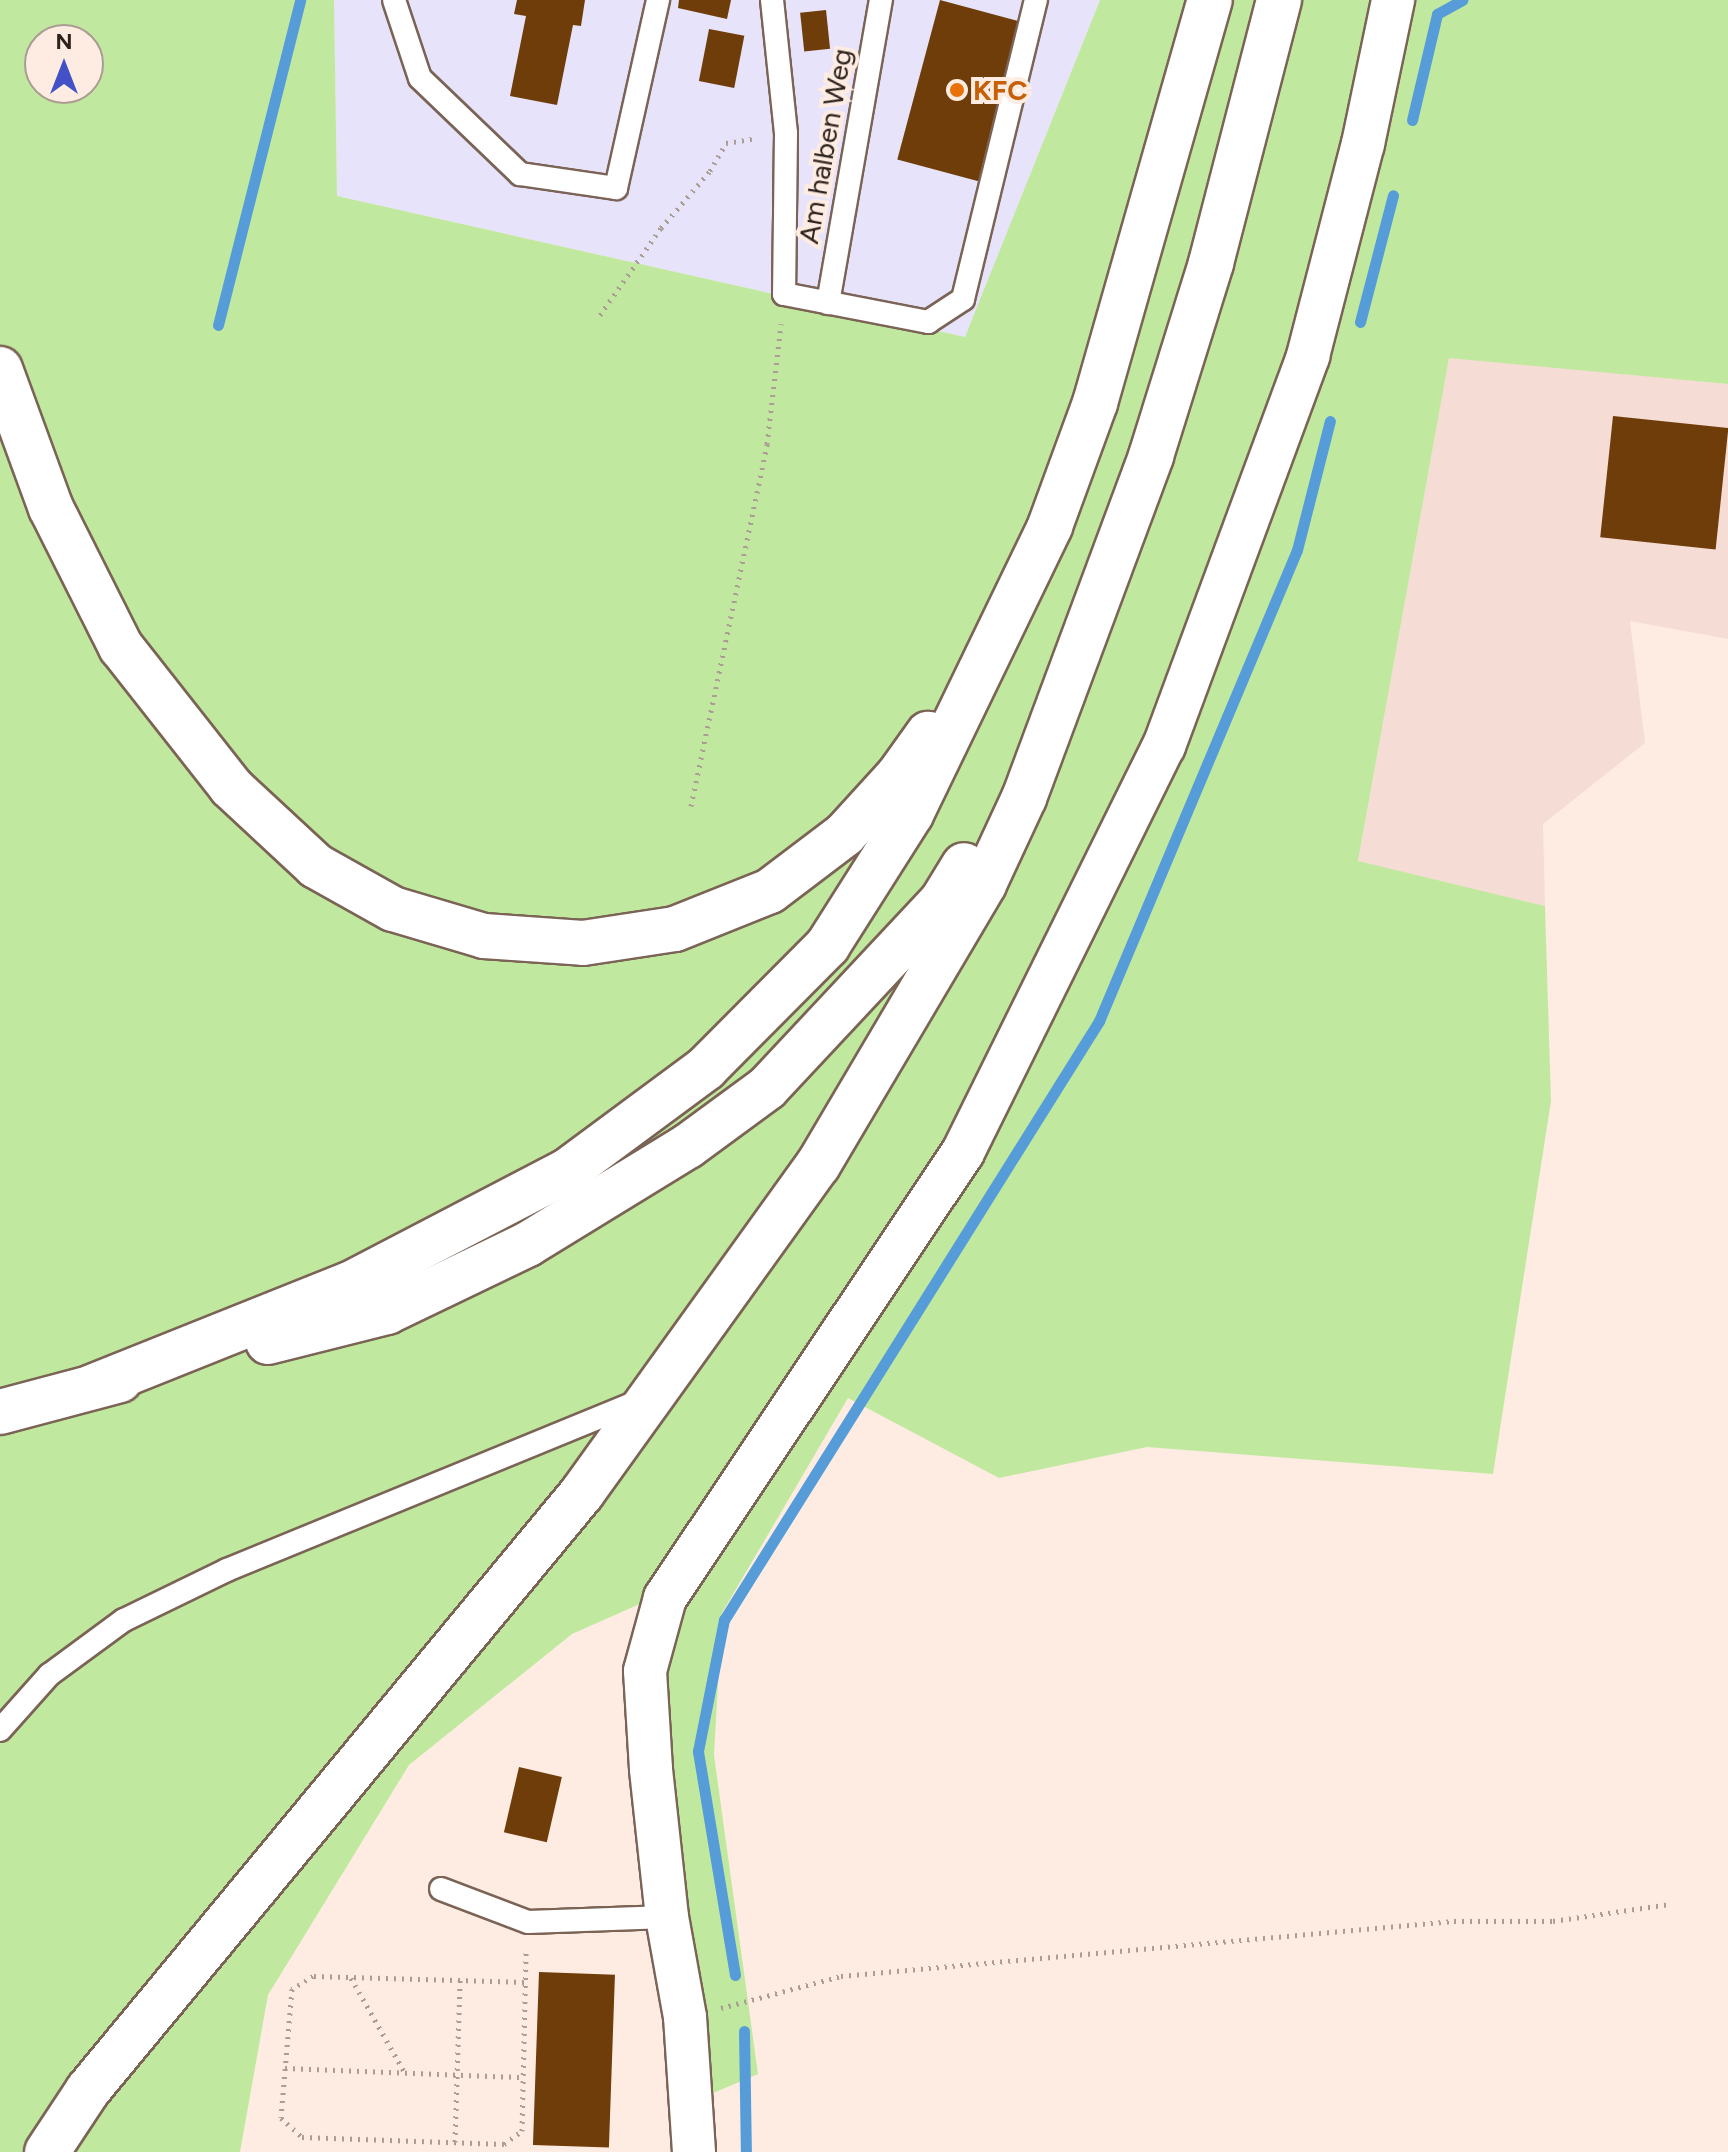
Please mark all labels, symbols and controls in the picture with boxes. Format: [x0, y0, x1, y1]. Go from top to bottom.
north arrow [24, 24, 104, 104]
text: N [55, 28, 73, 55]
street label: Am halben Weg [791, 46, 859, 246]
place label: KFC [973, 73, 1027, 107]
marker: KFC [948, 81, 966, 99]

